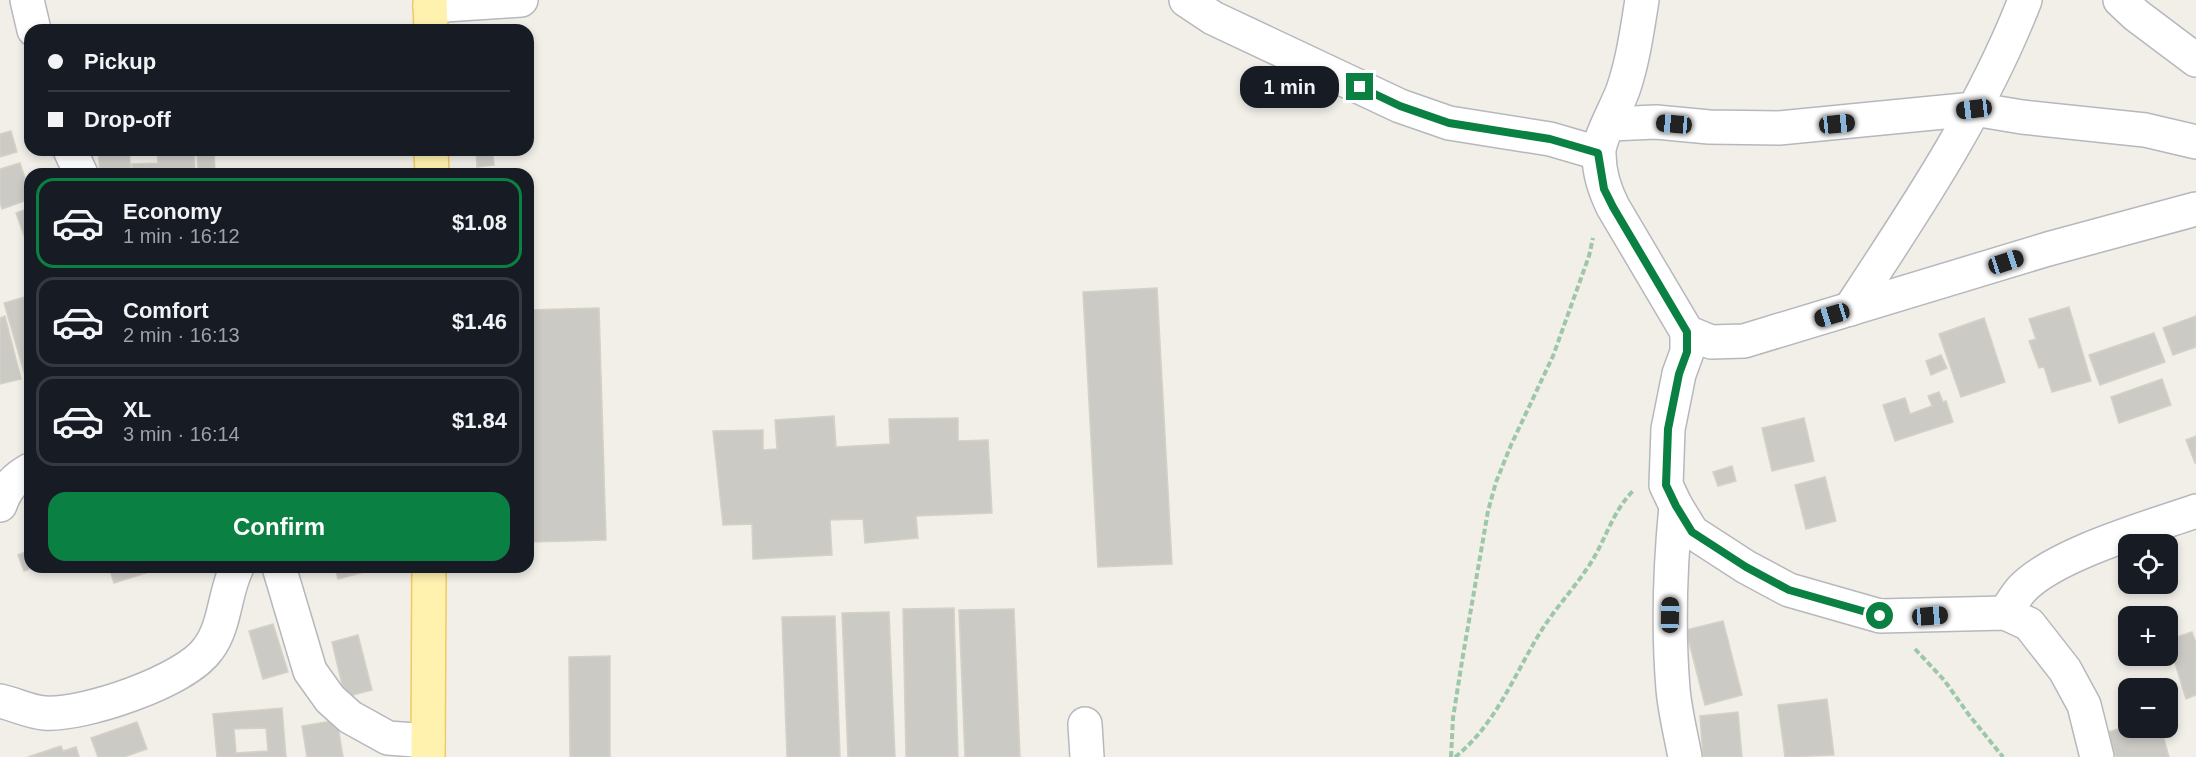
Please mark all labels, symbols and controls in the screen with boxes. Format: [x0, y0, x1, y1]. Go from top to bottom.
text: Pickup [84, 49, 156, 74]
callout: 1 min [1240, 66, 1339, 108]
route end [1346, 73, 1373, 100]
text: 1 min [1263, 76, 1316, 98]
car [1955, 98, 1993, 120]
text: Drop-off [84, 107, 171, 132]
car [1655, 113, 1693, 135]
car [1818, 113, 1856, 135]
icon: car [51, 196, 105, 250]
text: Economy [123, 199, 222, 224]
text: $1.08 [452, 210, 507, 235]
text: 1 min · 16:12 [123, 225, 240, 247]
car [1986, 248, 2026, 276]
icon: car [51, 295, 105, 349]
text: Comfort [123, 298, 209, 323]
car [1812, 301, 1852, 329]
text: $1.46 [452, 309, 507, 334]
text: 2 min · 16:13 [123, 324, 240, 346]
icon: car [51, 394, 105, 448]
text: XL [123, 397, 151, 422]
text: $1.84 [452, 408, 507, 433]
text: 3 min · 16:14 [123, 423, 240, 445]
button: Confirm [48, 492, 510, 561]
map controls [2118, 534, 2178, 738]
button: locate [2118, 534, 2178, 594]
car [1661, 597, 1679, 633]
route start [1866, 602, 1893, 629]
car [1911, 606, 1949, 626]
button: + [2118, 606, 2178, 666]
button: − [2118, 678, 2178, 738]

